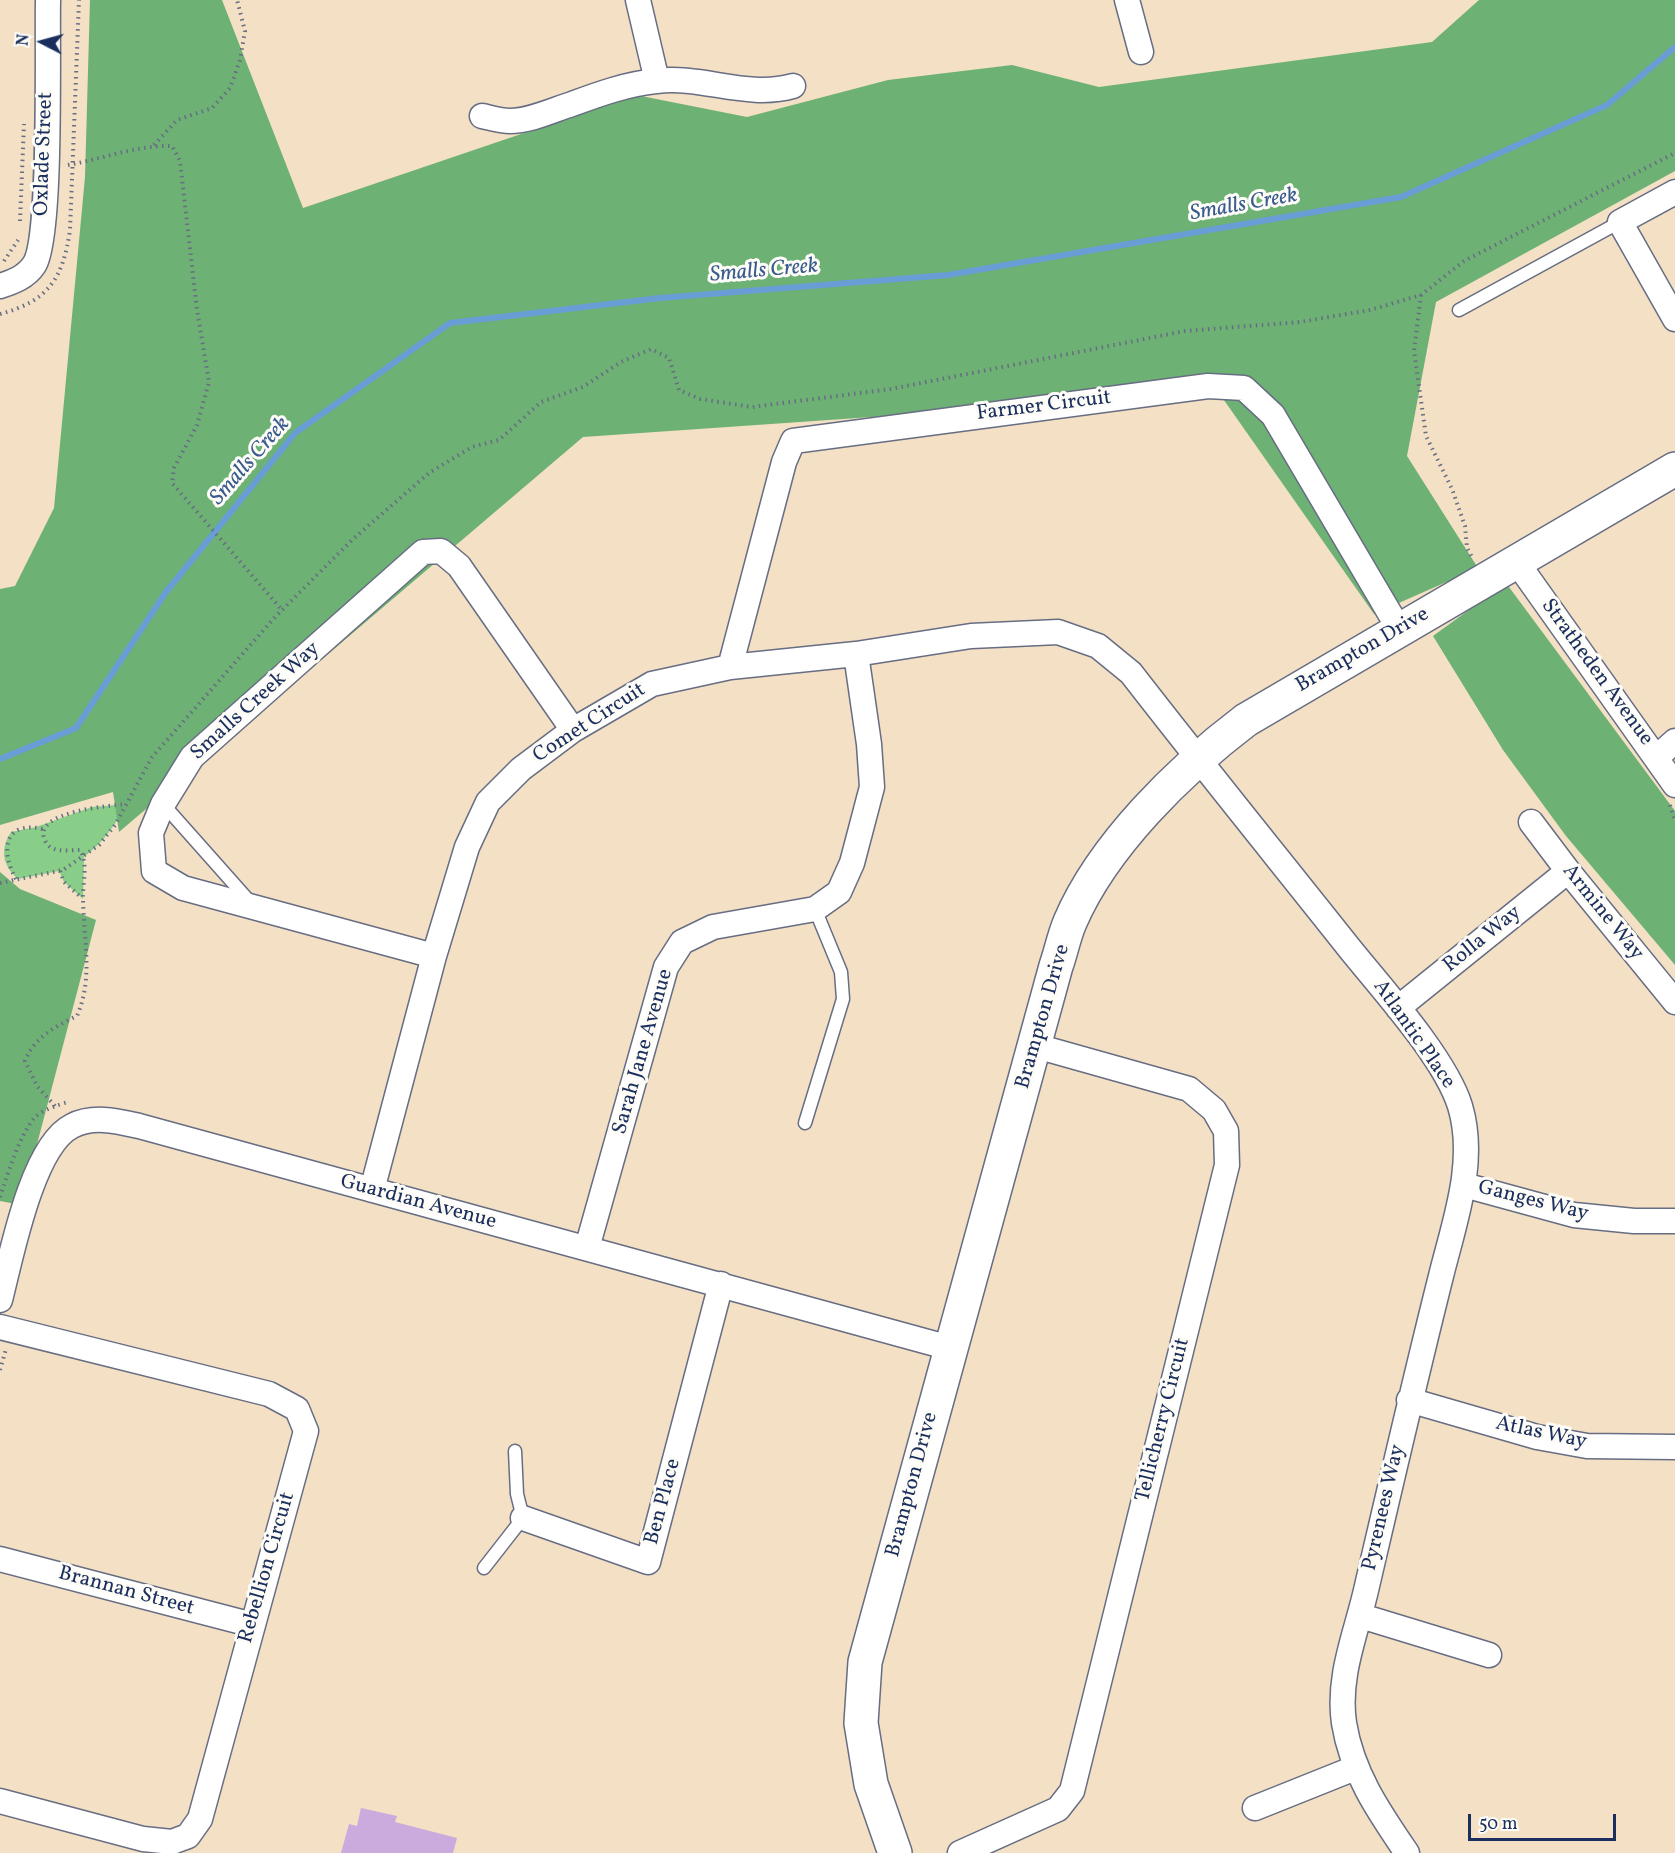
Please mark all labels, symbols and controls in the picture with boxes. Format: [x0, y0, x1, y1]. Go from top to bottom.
north arrow [12, 12, 72, 72]
text: N [13, 33, 36, 47]
street label: Oxlade Street [30, 92, 60, 216]
water label: Smalls Creek [1188, 184, 1300, 228]
water label: Smalls Creek [709, 254, 819, 290]
street label: Farmer Circuit [975, 386, 1113, 428]
water label: Smalls Creek [206, 412, 296, 512]
street label: Stratheden Avenue [1534, 595, 1658, 751]
street label: Brampton Drive [1292, 603, 1434, 699]
street label: Smalls Creek Way [186, 637, 326, 767]
street label: Comet Circuit [529, 678, 651, 770]
street label: Armine Way [1556, 860, 1648, 966]
street label: Rolla Way [1439, 901, 1527, 979]
street label: Brampton Drive [1011, 942, 1077, 1092]
street label: Sarah Jane Avenue [608, 966, 680, 1138]
street label: Atlantic Place [1366, 976, 1460, 1094]
street label: Guardian Avenue [337, 1170, 499, 1236]
street label: Ganges Way [1475, 1176, 1591, 1228]
street label: Tellicherry Circuit [1131, 1335, 1197, 1505]
street label: Brampton Drive [882, 1410, 944, 1560]
street label: Atlas Way [1493, 1412, 1589, 1456]
street label: Pyrenees Way [1358, 1442, 1412, 1574]
street label: Ben Place [640, 1456, 688, 1548]
street label: Rebellion Circuit [234, 1490, 302, 1646]
street label: Brannan Street [55, 1562, 197, 1622]
scale bar [1471, 1802, 1620, 1840]
text: 50 m [1479, 1812, 1518, 1837]

